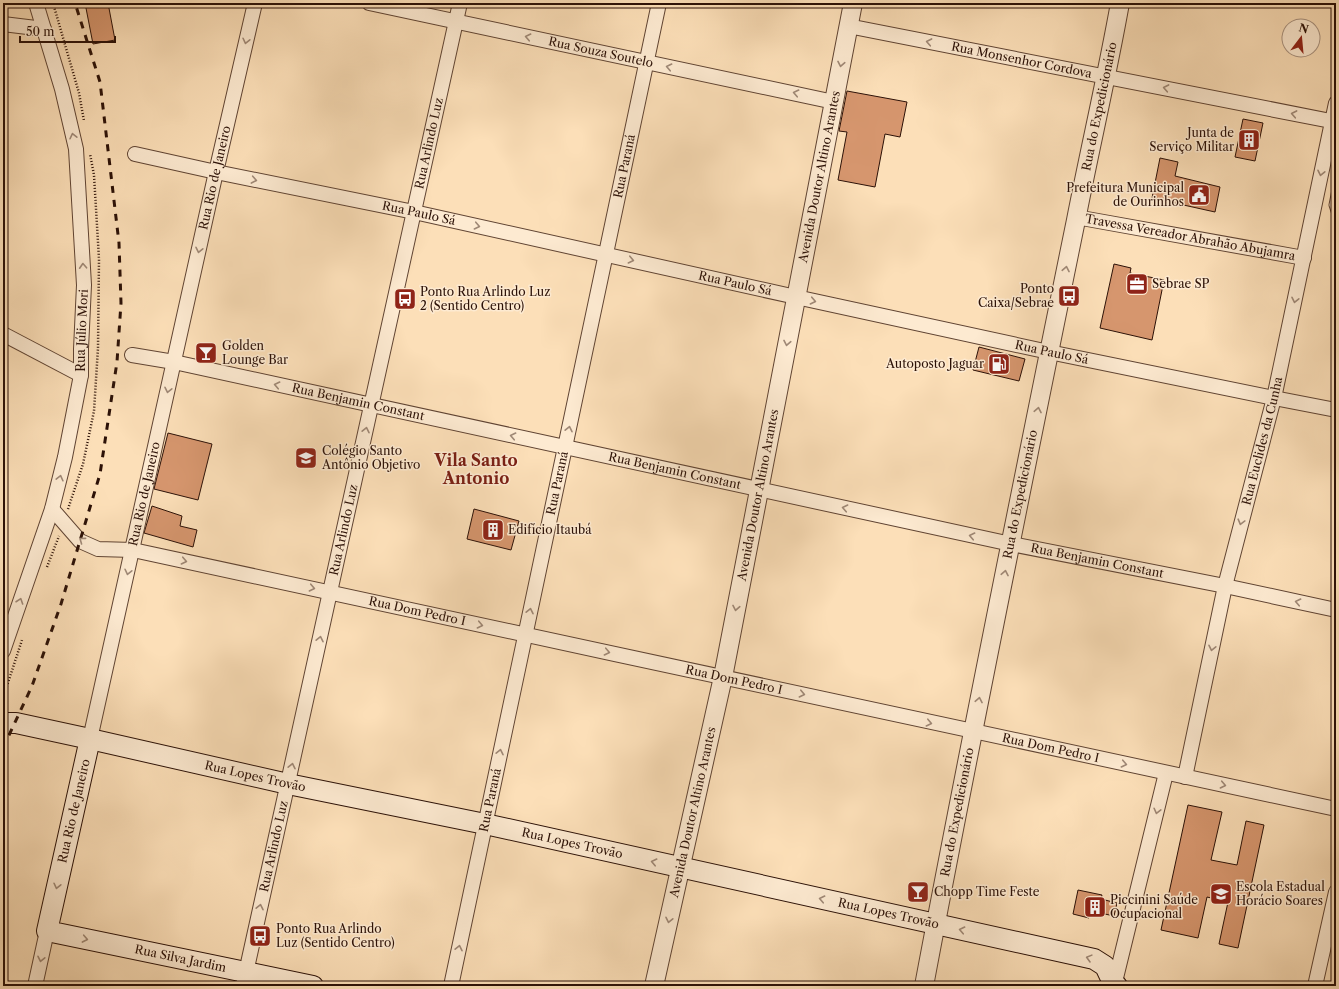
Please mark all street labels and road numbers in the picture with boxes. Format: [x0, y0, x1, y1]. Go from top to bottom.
street label: Rua Souza Soutelo [547, 33, 655, 70]
street label: Rua Monsenhor Cordova [950, 39, 1094, 81]
street label: Rua do Expedicionário [1078, 41, 1120, 172]
street label: Avenida Doutor Altino Arantes [795, 90, 843, 265]
street label: Rua Arlindo Luz [411, 96, 446, 190]
street label: Rua Rio de Janeiro [195, 124, 233, 231]
street label: Rua Paraná [610, 132, 638, 199]
street label: Rua Paulo Sá [381, 198, 458, 228]
street label: Travessa Vereador Abrahão Abujamra [1084, 211, 1297, 263]
street label: Rua Paulo Sá [697, 268, 774, 299]
street label: Rua Júlio Mori [73, 288, 91, 372]
street label: Rua Paulo Sá [1014, 337, 1091, 367]
street label: Rua Euclides da Cunha [1238, 375, 1285, 507]
street label: Rua Benjamin Constant [291, 380, 427, 423]
street label: Avenida Doutor Altino Arantes [734, 408, 782, 583]
street label: Rua do Expedicionário [999, 428, 1040, 560]
street label: Rua Rio de Janeiro [125, 440, 163, 547]
street label: Rua Paraná [543, 449, 571, 516]
street label: Rua Benjamin Constant [607, 449, 743, 492]
street label: Rua Arlindo Luz [326, 483, 361, 577]
street label: Rua Benjamin Constant [1030, 540, 1166, 581]
street label: Rua Dom Pedro I [367, 593, 467, 628]
street label: Rua Dom Pedro I [684, 661, 784, 697]
street label: Avenida Doutor Altino Arantes [666, 725, 719, 900]
street label: Rua Dom Pedro I [1001, 730, 1101, 765]
street label: Rua do Expedicionário [937, 746, 977, 878]
street label: Rua Rio de Janeiro [54, 757, 93, 864]
street label: Rua Lopes Trovão [203, 757, 307, 794]
street label: Rua Paraná [476, 766, 504, 833]
street label: Rua Arlindo Luz [256, 799, 291, 893]
street label: Rua Lopes Trovão [520, 824, 624, 861]
street label: Rua Lopes Trovão [837, 894, 940, 931]
street label: Rua Silva Jardim [133, 941, 228, 975]

